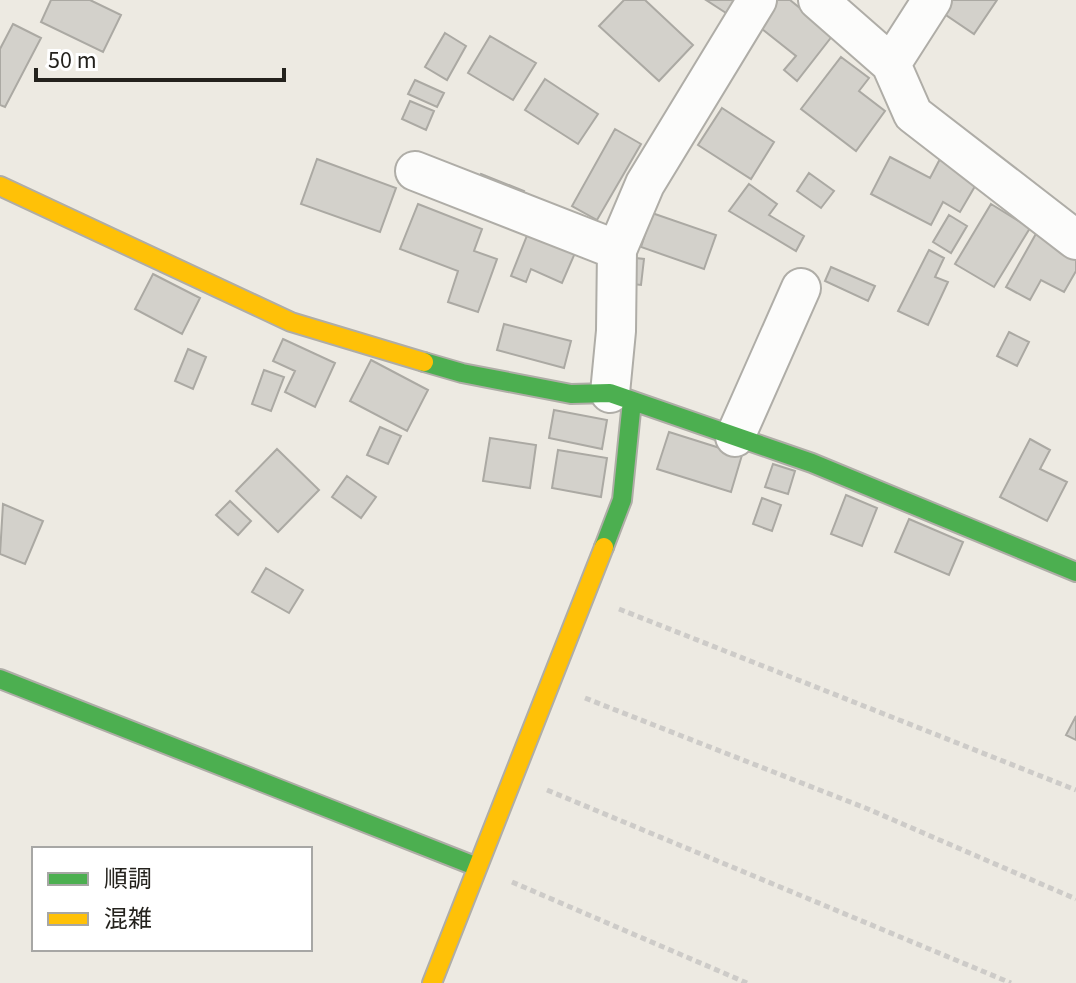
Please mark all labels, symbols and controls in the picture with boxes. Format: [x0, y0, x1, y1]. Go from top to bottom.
scale bar [36, 32, 284, 82]
text: 50 m [48, 43, 97, 78]
legend [32, 847, 312, 951]
text: 順調 [104, 862, 152, 897]
text: 混雑 [104, 902, 152, 937]

